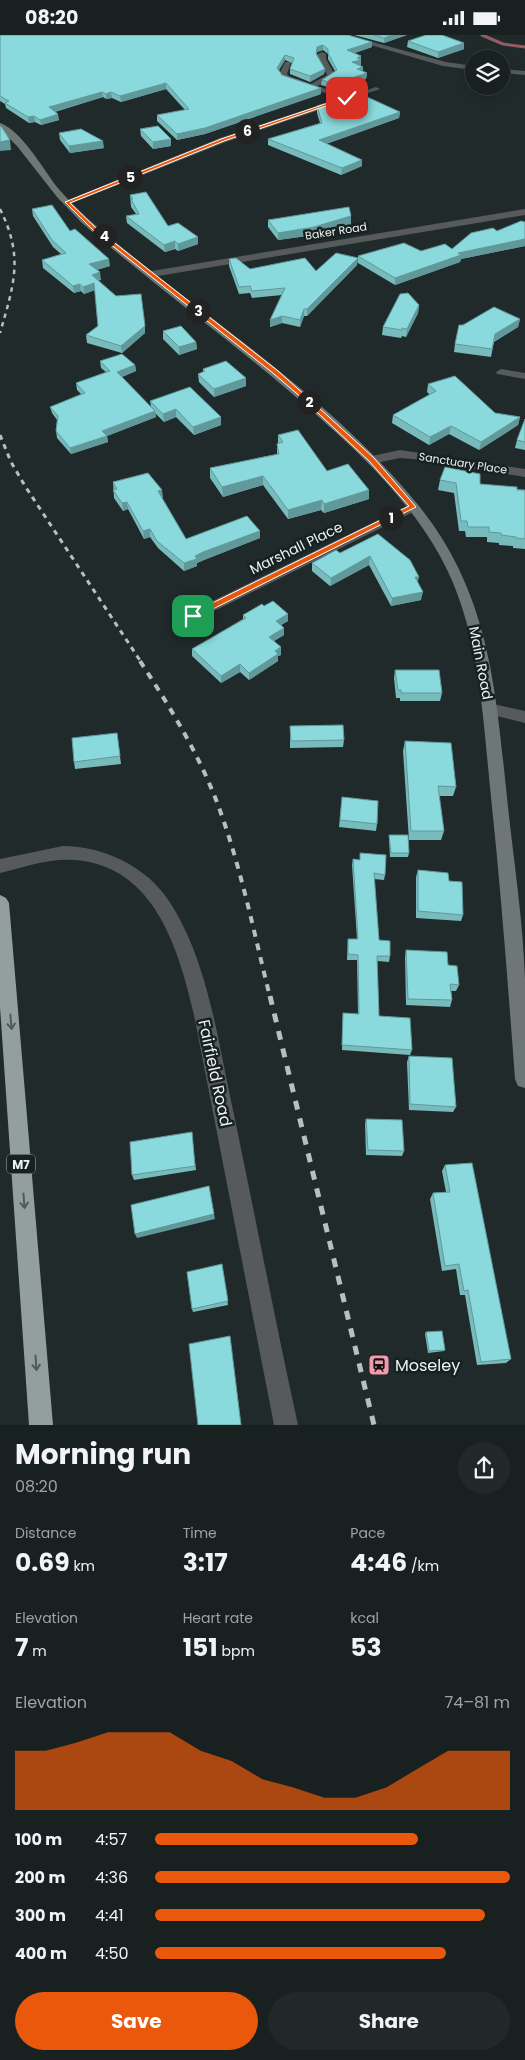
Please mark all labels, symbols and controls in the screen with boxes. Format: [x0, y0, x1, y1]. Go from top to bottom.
text: 08:20 [25, 4, 78, 31]
map controls [465, 50, 510, 95]
button: layers [465, 50, 510, 95]
pin [326, 77, 368, 119]
icon: check [333, 84, 361, 112]
pin: 6 [234, 119, 260, 143]
text: 6 [243, 121, 252, 141]
pin: 5 [118, 165, 142, 189]
text: 5 [126, 167, 135, 187]
street label: Baker Road [304, 218, 368, 244]
pin: 4 [92, 223, 116, 249]
text: 4 [100, 226, 109, 246]
pin: 3 [186, 299, 210, 323]
text: 3 [194, 301, 203, 321]
pin: 2 [296, 389, 322, 415]
text: 2 [306, 392, 314, 412]
street label: Sanctuary Place [418, 448, 509, 478]
pin: 1 [378, 505, 404, 531]
text: 1 [389, 508, 394, 528]
street label: Marshall Place [246, 517, 346, 579]
pin [172, 595, 214, 637]
icon: arrive [179, 602, 207, 630]
street label: Main Road [464, 625, 498, 701]
one-way arrow [6, 1013, 15, 1029]
street label: Fairfield Road [192, 1018, 238, 1128]
road number: M7 [7, 1155, 35, 1173]
one-way arrow [20, 1193, 29, 1209]
station icon: Moseley [367, 1353, 391, 1377]
place label: Moseley [395, 1354, 460, 1377]
one-way arrow [32, 1355, 41, 1371]
text: Morning run [15, 1435, 191, 1474]
button: share [458, 1442, 510, 1494]
text: 08:20 [15, 1475, 58, 1498]
text: Distance [15, 1523, 76, 1543]
text: Time [183, 1523, 217, 1543]
text: Pace [350, 1523, 385, 1543]
text: 0.69 [15, 1545, 70, 1580]
text: 3:17 [183, 1545, 228, 1580]
text: 4:46 [350, 1545, 407, 1580]
text: km [70, 1556, 95, 1576]
text: /km [407, 1556, 439, 1576]
text: Elevation [15, 1608, 78, 1628]
text: Heart rate [183, 1608, 253, 1628]
text: kcal [350, 1608, 379, 1628]
text: 7 [15, 1630, 28, 1665]
text: 151 [183, 1630, 218, 1665]
text: 53 [350, 1630, 382, 1665]
text: m [28, 1641, 47, 1661]
text: bpm [218, 1641, 255, 1661]
text: Elevation [15, 1691, 87, 1714]
text: 74–81 m [444, 1691, 510, 1714]
text: 100 m [15, 1828, 62, 1851]
text: 4:57 [95, 1828, 127, 1851]
text: 200 m [15, 1866, 65, 1889]
text: 4:36 [95, 1866, 128, 1889]
text: 300 m [15, 1904, 66, 1927]
text: 4:41 [95, 1904, 124, 1927]
text: 400 m [15, 1942, 67, 1965]
text: 4:50 [95, 1942, 129, 1965]
button: Save [15, 1992, 258, 2050]
button: Share [268, 1992, 510, 2050]

